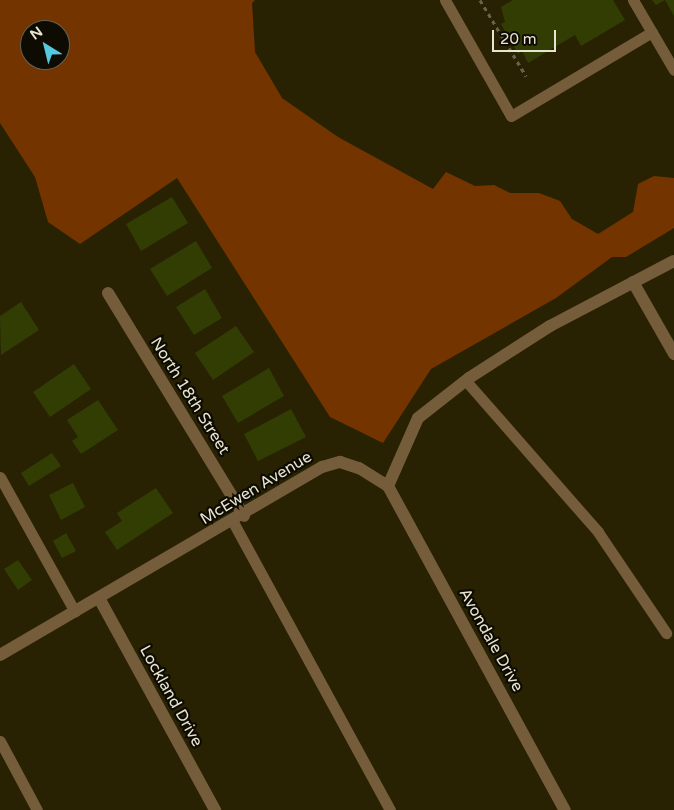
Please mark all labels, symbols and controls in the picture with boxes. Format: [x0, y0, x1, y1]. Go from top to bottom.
north arrow [20, 20, 70, 70]
scale bar [494, 20, 558, 52]
text: N [27, 23, 46, 43]
text: 20 m [500, 30, 537, 48]
street label: North 18th Street [146, 334, 234, 458]
street label: McEwen Avenue [197, 447, 315, 529]
street label: Avondale Drive [455, 585, 527, 695]
street label: Lockland Drive [135, 642, 207, 750]

